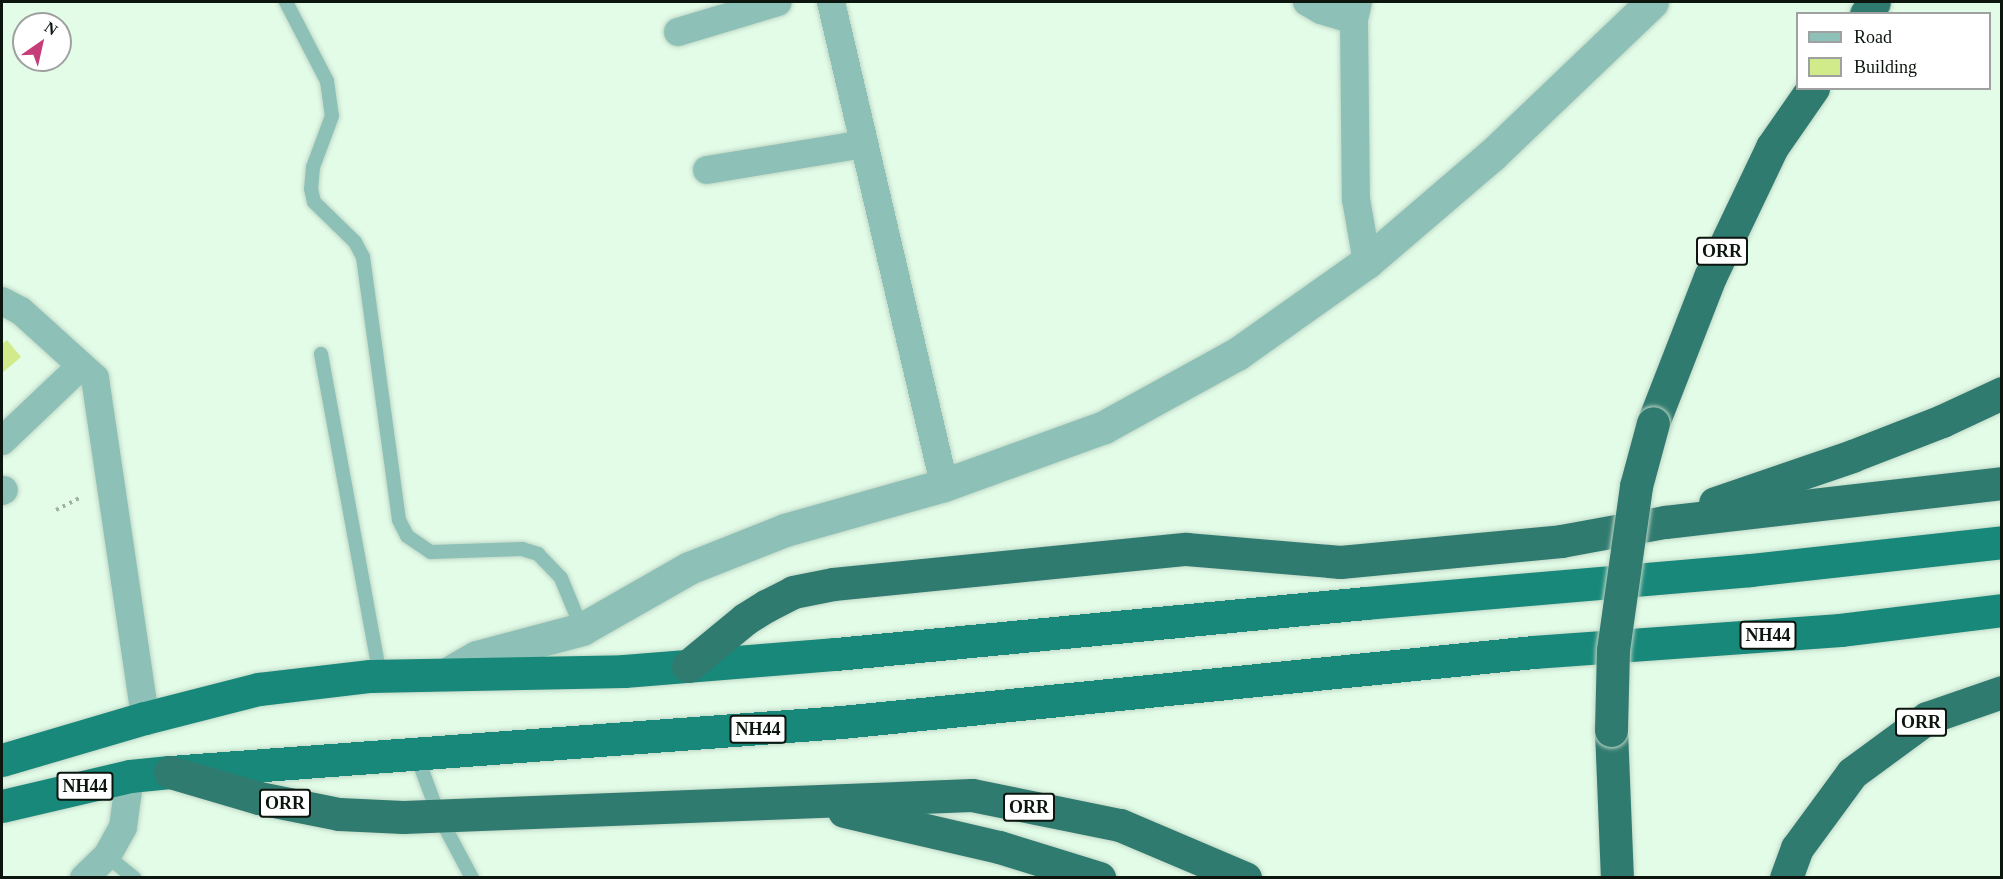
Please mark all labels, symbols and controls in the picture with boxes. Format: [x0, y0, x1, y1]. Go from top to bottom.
north arrow [12, 12, 72, 72]
legend [1796, 12, 1991, 90]
text: N [42, 18, 61, 39]
text: Road [1854, 27, 1892, 47]
text: Building [1854, 57, 1917, 77]
road number: ORR [1695, 236, 1749, 266]
road number: NH44 [1740, 620, 1796, 650]
road number: ORR [1894, 707, 1948, 737]
road number: NH44 [730, 714, 786, 744]
road number: NH44 [56, 771, 113, 801]
road number: ORR [258, 788, 312, 818]
road number: ORR [1002, 792, 1056, 822]

